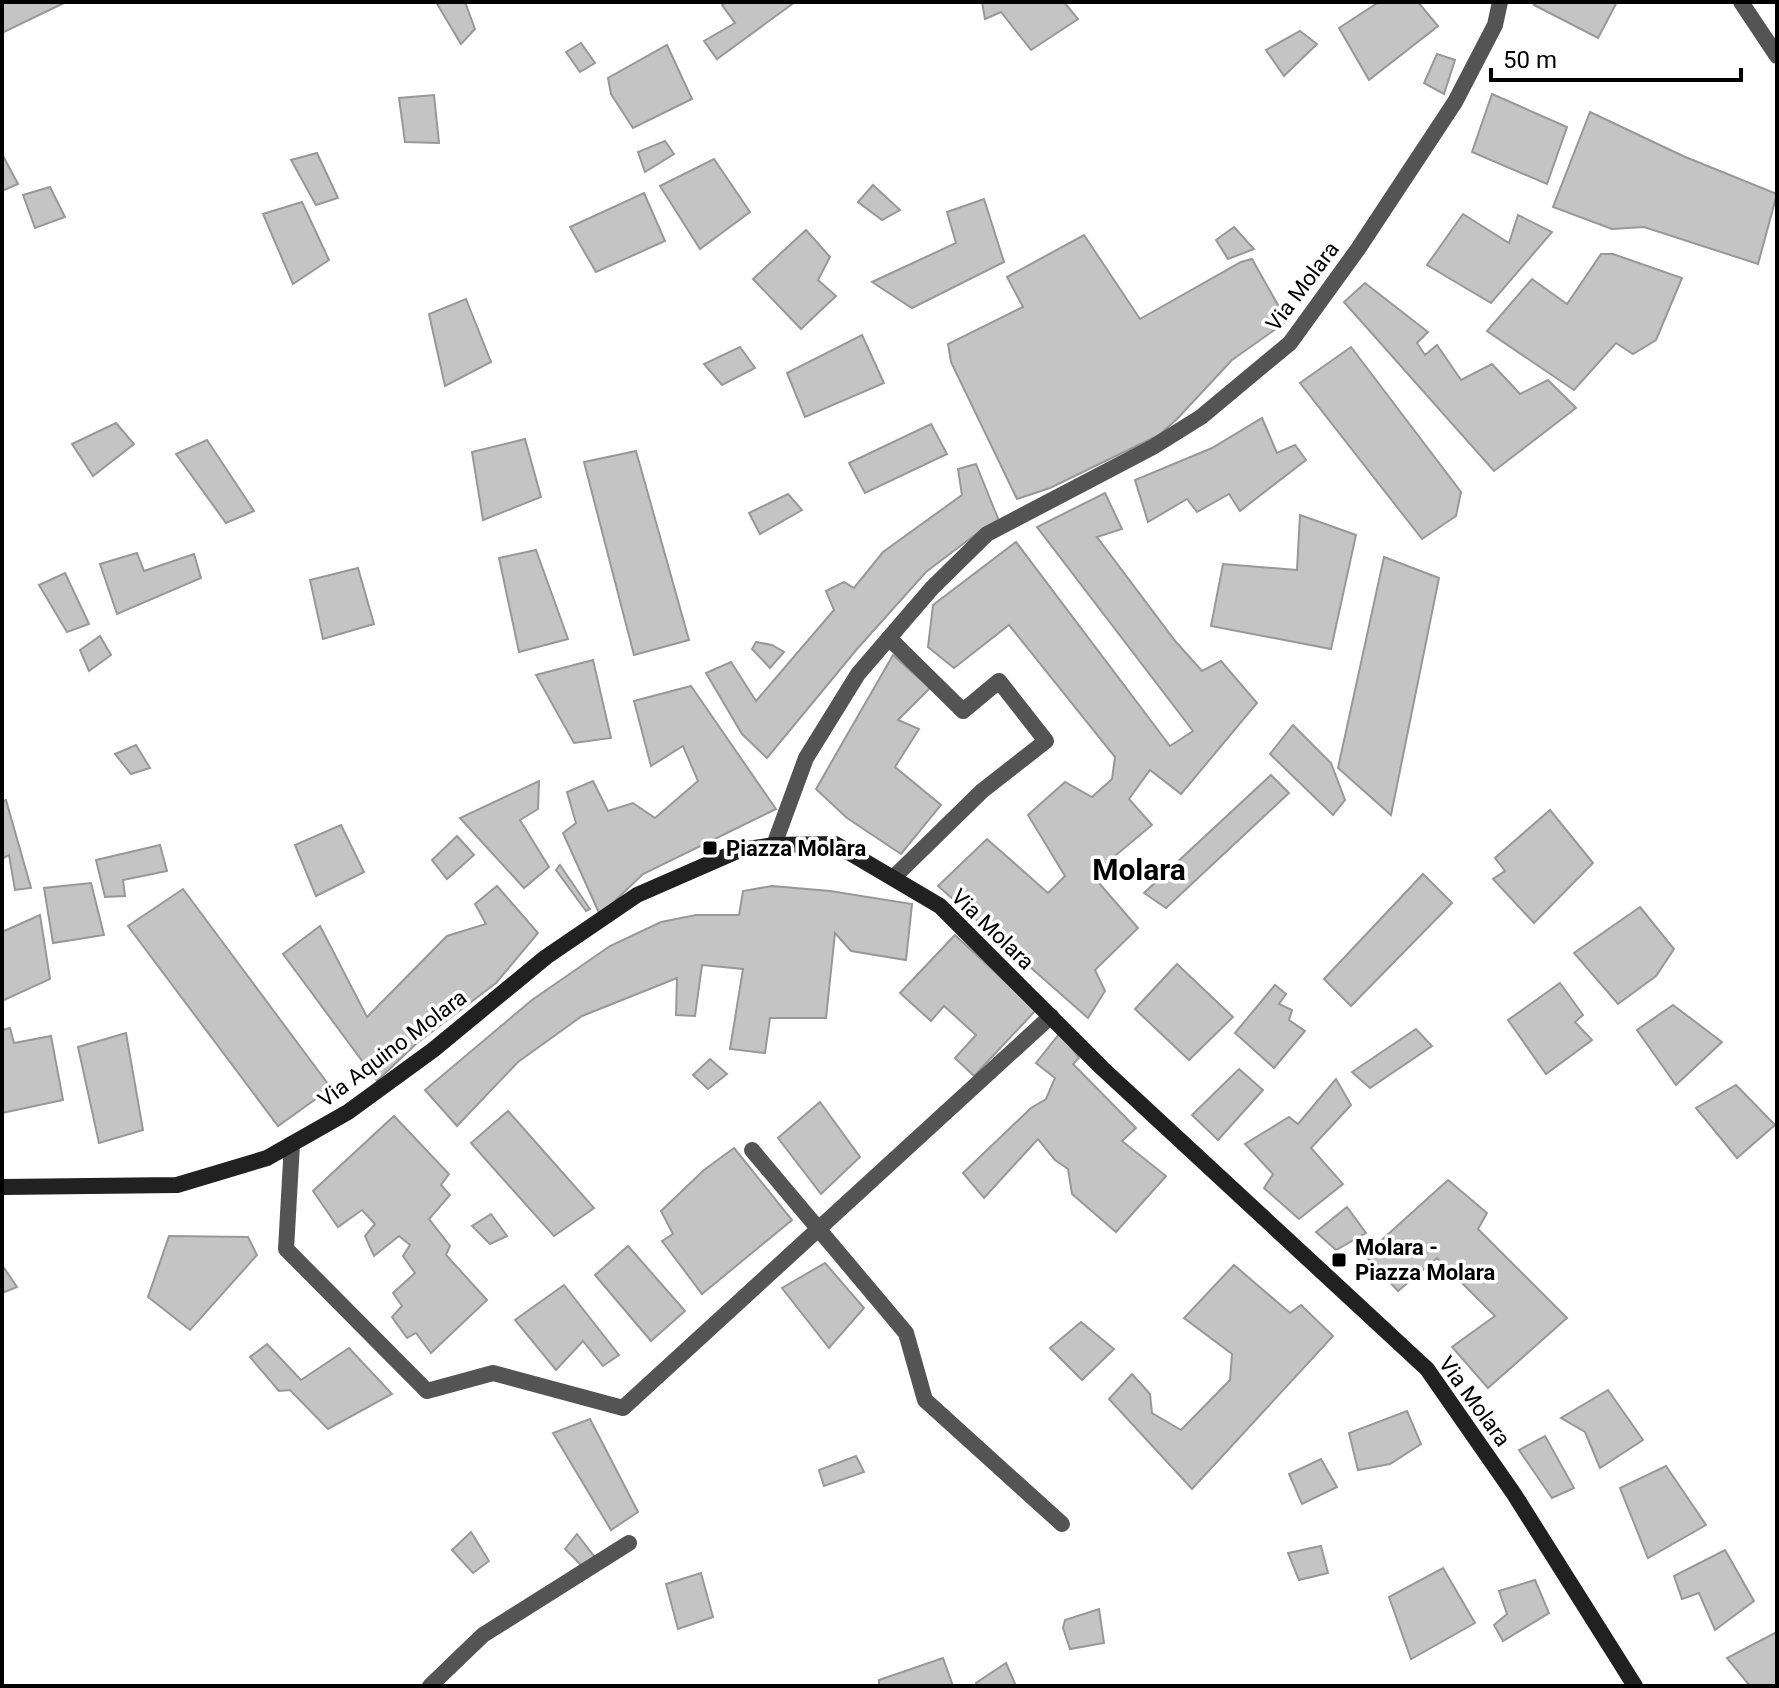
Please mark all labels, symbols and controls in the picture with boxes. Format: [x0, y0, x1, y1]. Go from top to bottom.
scale bar [1491, 32, 1741, 82]
text: 50 m [1503, 46, 1557, 74]
street label: Via Molara [1261, 237, 1344, 336]
place label: Piazza Molara [726, 836, 866, 861]
marker: Piazza Molara [701, 839, 719, 857]
district label: Molara [1092, 852, 1186, 887]
street label: Via Molara [946, 884, 1039, 975]
street label: Via Aquino Molara [313, 984, 471, 1112]
place label: Molara - Piazza Molara [1355, 1235, 1495, 1285]
marker: Molara - Piazza Molara [1330, 1251, 1348, 1269]
street label: Via Molara [1434, 1352, 1516, 1451]

